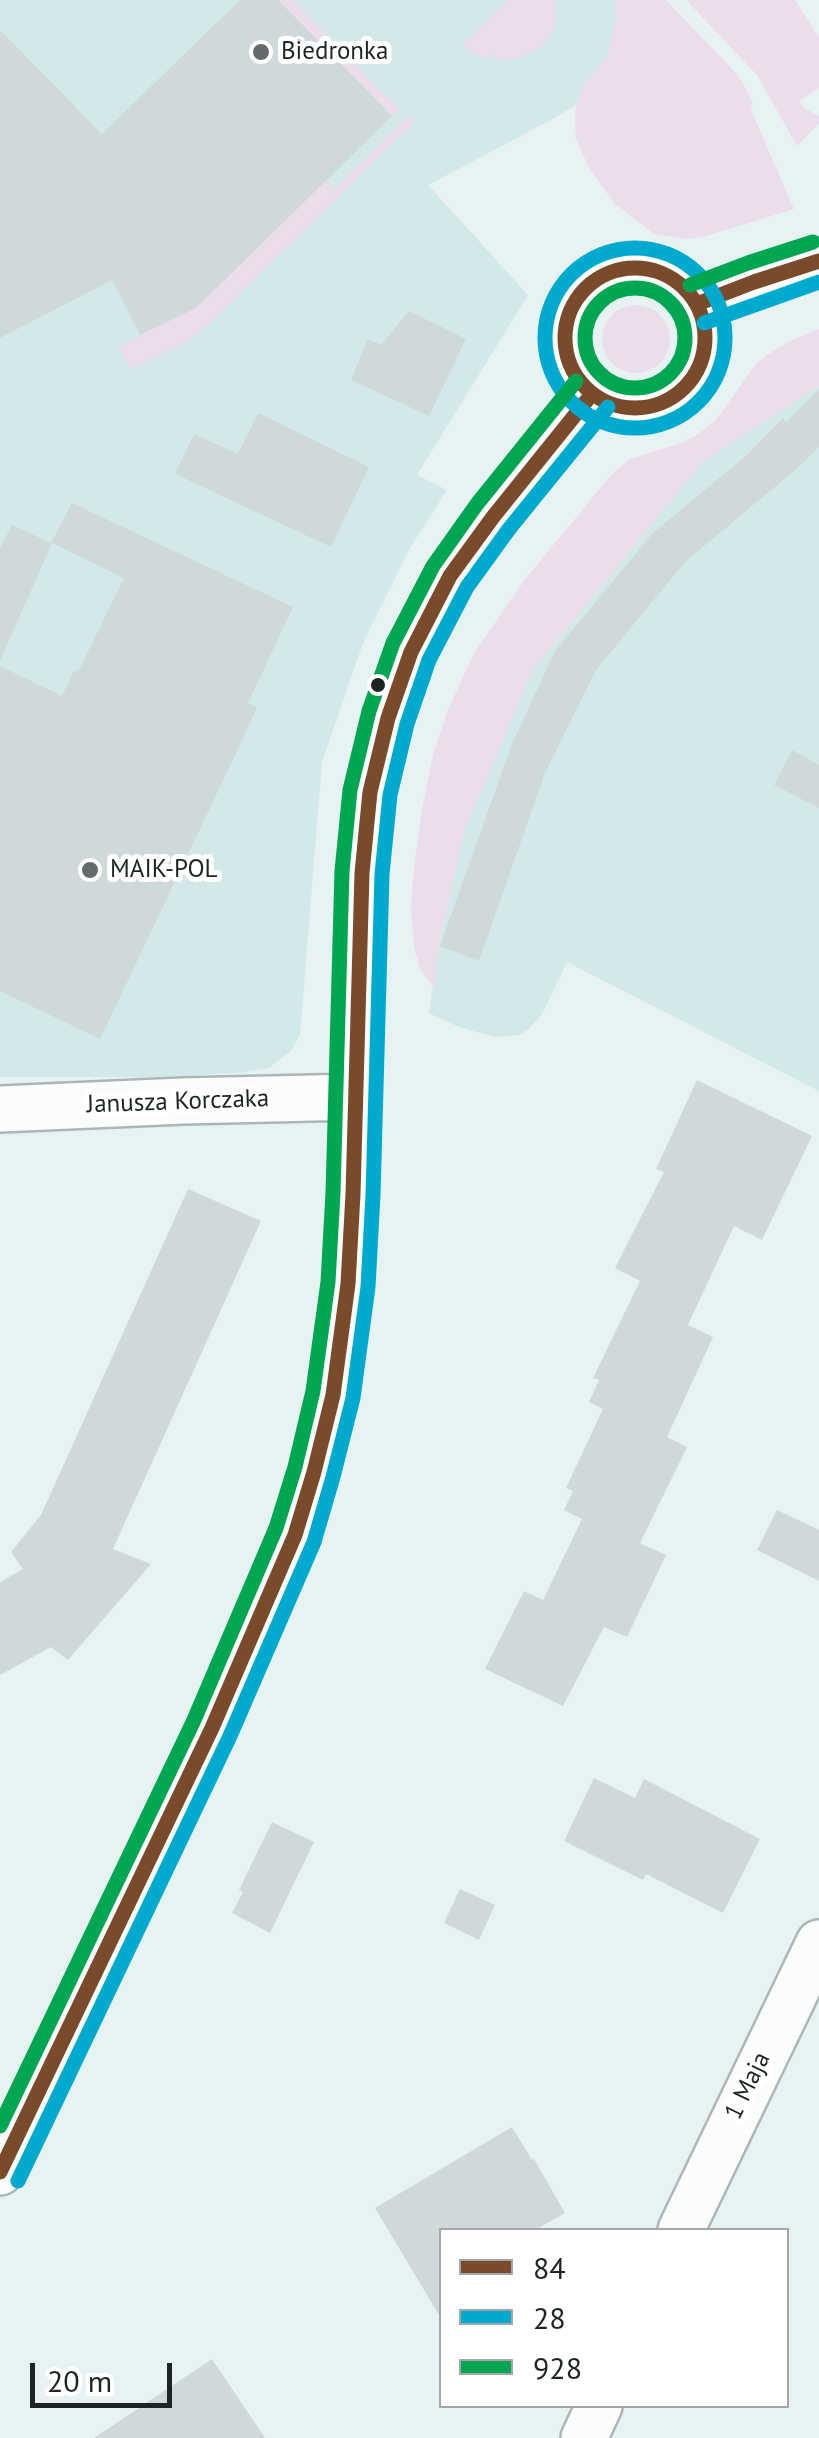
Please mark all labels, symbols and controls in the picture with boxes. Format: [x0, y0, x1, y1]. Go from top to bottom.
place label: Biedronka [281, 37, 388, 67]
marker: Biedronka [250, 41, 272, 63]
unlabelled marker [368, 675, 388, 695]
place label: MAIK-POL [110, 855, 217, 885]
marker: MAIK-POL [79, 859, 101, 881]
street label: Janusza Korczaka [86, 1084, 270, 1120]
street label: 1 Maja [719, 2047, 777, 2125]
legend [439, 2228, 789, 2408]
text: 84 [533, 2248, 566, 2287]
text: 28 [533, 2298, 566, 2337]
scale bar [35, 2343, 178, 2405]
text: 928 [533, 2348, 582, 2387]
text: 20 m [47, 2361, 112, 2400]

